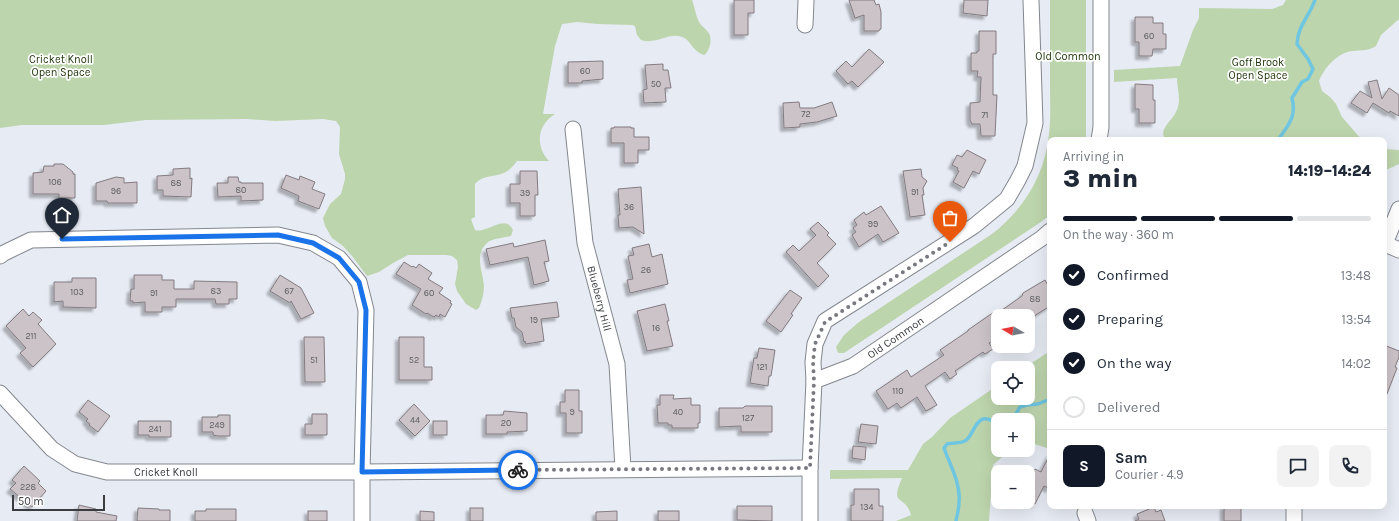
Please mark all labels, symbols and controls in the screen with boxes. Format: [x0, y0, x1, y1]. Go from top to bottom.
house number: 60 [1144, 31, 1154, 41]
park label: Old Common [1035, 50, 1101, 63]
park label: Cricket Knoll Open Space [29, 53, 93, 79]
park label: Goff Brook Open Space [1229, 56, 1288, 82]
house number: 60 [580, 66, 590, 76]
house number: 50 [651, 79, 661, 89]
house number: 72 [801, 109, 811, 119]
house number: 71 [981, 110, 989, 120]
text: Arriving in [1063, 149, 1124, 164]
text: 14:19–14:24 [1288, 162, 1371, 180]
text: 3 min [1063, 163, 1138, 194]
house number: 106 [48, 177, 62, 187]
house number: 88 [170, 178, 182, 188]
house number: 80 [236, 185, 246, 195]
house number: 96 [111, 186, 121, 196]
house number: 91 [911, 187, 919, 197]
house number: 39 [520, 188, 530, 198]
pin [45, 198, 79, 239]
pin [933, 201, 967, 242]
house number: 36 [624, 202, 634, 212]
icon: home [51, 204, 73, 226]
icon: bag [939, 207, 961, 229]
house number: 99 [868, 219, 878, 229]
text: On the way · 360 m [1063, 227, 1174, 242]
icon: check [1063, 264, 1085, 286]
street label: Blueberry Hill [584, 265, 614, 333]
house number: 26 [641, 265, 651, 275]
text: Confirmed [1097, 266, 1169, 284]
text: 13:48 [1341, 268, 1371, 283]
house number: 83 [211, 286, 221, 296]
house number: 67 [284, 286, 294, 296]
house number: 103 [70, 287, 84, 297]
house number: 91 [150, 288, 158, 298]
house number: 60 [424, 288, 434, 298]
house number: 88 [1029, 294, 1041, 304]
icon: check [1063, 308, 1085, 330]
north arrow [991, 309, 1035, 353]
map controls [991, 309, 1035, 509]
text: Preparing [1097, 310, 1163, 328]
text: 13:54 [1341, 312, 1371, 327]
street label: Old Common [865, 314, 926, 361]
house number: 19 [530, 315, 538, 325]
house number: 16 [652, 323, 660, 333]
house number: 211 [25, 331, 37, 341]
icon: check [1063, 352, 1085, 374]
text: On the way [1097, 354, 1171, 372]
house number: 51 [310, 355, 318, 365]
house number: 52 [409, 355, 419, 365]
text: 14:02 [1341, 356, 1371, 371]
button: locate [991, 361, 1035, 405]
house number: 121 [756, 362, 768, 372]
house number: 110 [892, 386, 904, 396]
text: Delivered [1097, 398, 1161, 416]
house number: 9 [569, 407, 575, 417]
house number: 40 [673, 407, 683, 417]
house number: 127 [742, 413, 755, 423]
button: + [991, 413, 1035, 457]
house number: 44 [410, 415, 420, 425]
house number: 20 [501, 418, 511, 428]
house number: 249 [209, 420, 225, 430]
house number: 241 [148, 424, 162, 434]
button: chat [1277, 445, 1319, 487]
button: phone [1329, 445, 1371, 487]
text: Sam [1115, 449, 1148, 467]
courier [498, 450, 538, 490]
text: S [1079, 457, 1089, 475]
icon: bike [507, 459, 529, 481]
button: − [991, 465, 1035, 509]
street label: Cricket Knoll [134, 466, 198, 479]
text: Courier · 4.9 [1115, 467, 1184, 482]
house number: 228 [20, 482, 36, 492]
scale bar [12, 493, 105, 512]
text: 50 m [18, 495, 44, 508]
house number: 134 [860, 502, 874, 512]

